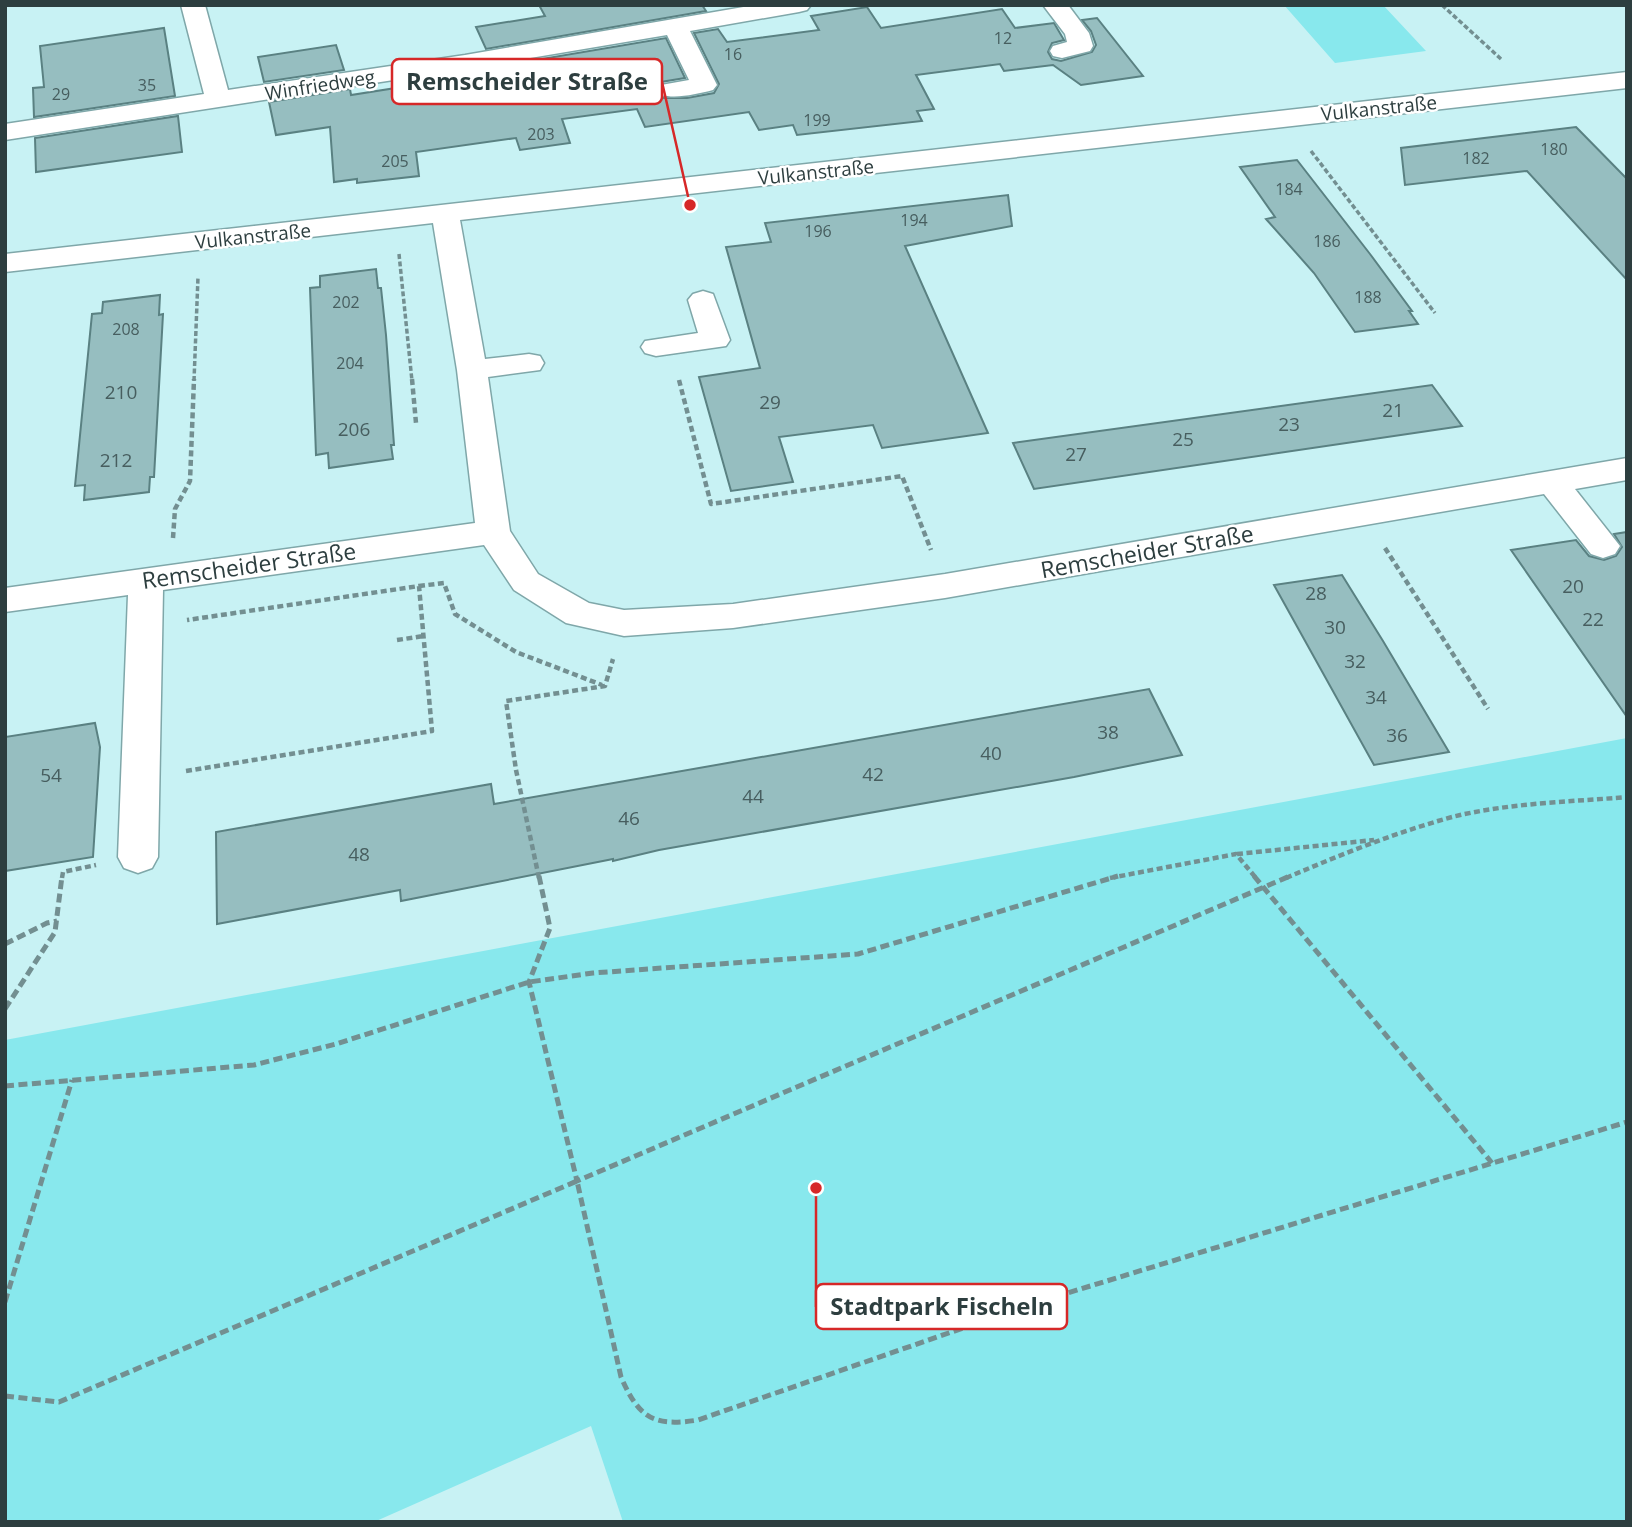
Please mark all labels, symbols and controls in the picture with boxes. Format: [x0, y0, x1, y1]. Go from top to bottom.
house number: 12 [994, 27, 1012, 49]
house number: 16 [724, 43, 742, 65]
callout: Remscheider Straße [392, 59, 662, 104]
street label: Winfriedweg [263, 63, 377, 107]
text: Remscheider Straße [406, 64, 648, 97]
house number: 35 [138, 74, 156, 96]
house number: 29 [52, 83, 70, 105]
street label: Vulkanstraße [1320, 89, 1438, 127]
house number: 199 [803, 109, 831, 131]
house number: 203 [527, 123, 555, 145]
house number: 180 [1540, 138, 1568, 160]
house number: 182 [1462, 147, 1490, 169]
house number: 205 [381, 150, 409, 172]
street label: Vulkanstraße [757, 153, 875, 191]
house number: 184 [1275, 178, 1303, 200]
house number: 194 [900, 209, 928, 231]
street label: Vulkanstraße [194, 217, 312, 255]
house number: 196 [804, 220, 832, 242]
house number: 186 [1313, 230, 1341, 252]
house number: 188 [1354, 286, 1382, 308]
house number: 202 [332, 291, 360, 313]
house number: 208 [112, 318, 140, 340]
house number: 204 [336, 352, 364, 374]
house number: 210 [105, 379, 137, 405]
house number: 29 [759, 389, 781, 415]
house number: 21 [1382, 397, 1404, 423]
house number: 23 [1278, 411, 1300, 437]
house number: 206 [338, 416, 370, 442]
house number: 25 [1172, 426, 1194, 452]
house number: 27 [1065, 441, 1087, 467]
house number: 212 [100, 447, 132, 473]
street label: Remscheider Straße [1038, 517, 1256, 586]
street label: Remscheider Straße [140, 534, 358, 596]
house number: 20 [1562, 573, 1584, 599]
house number: 28 [1305, 580, 1327, 606]
house number: 22 [1582, 606, 1604, 632]
house number: 30 [1324, 614, 1346, 640]
house number: 32 [1344, 648, 1366, 674]
house number: 34 [1365, 684, 1387, 710]
house number: 38 [1097, 719, 1119, 745]
house number: 36 [1386, 722, 1408, 748]
house number: 40 [980, 740, 1002, 766]
house number: 42 [862, 761, 884, 787]
house number: 54 [40, 762, 62, 788]
house number: 44 [742, 783, 764, 809]
house number: 46 [618, 805, 640, 831]
house number: 48 [348, 841, 370, 867]
callout: Stadtpark Fischeln [816, 1284, 1067, 1329]
text: Stadtpark Fischeln [830, 1289, 1054, 1322]

